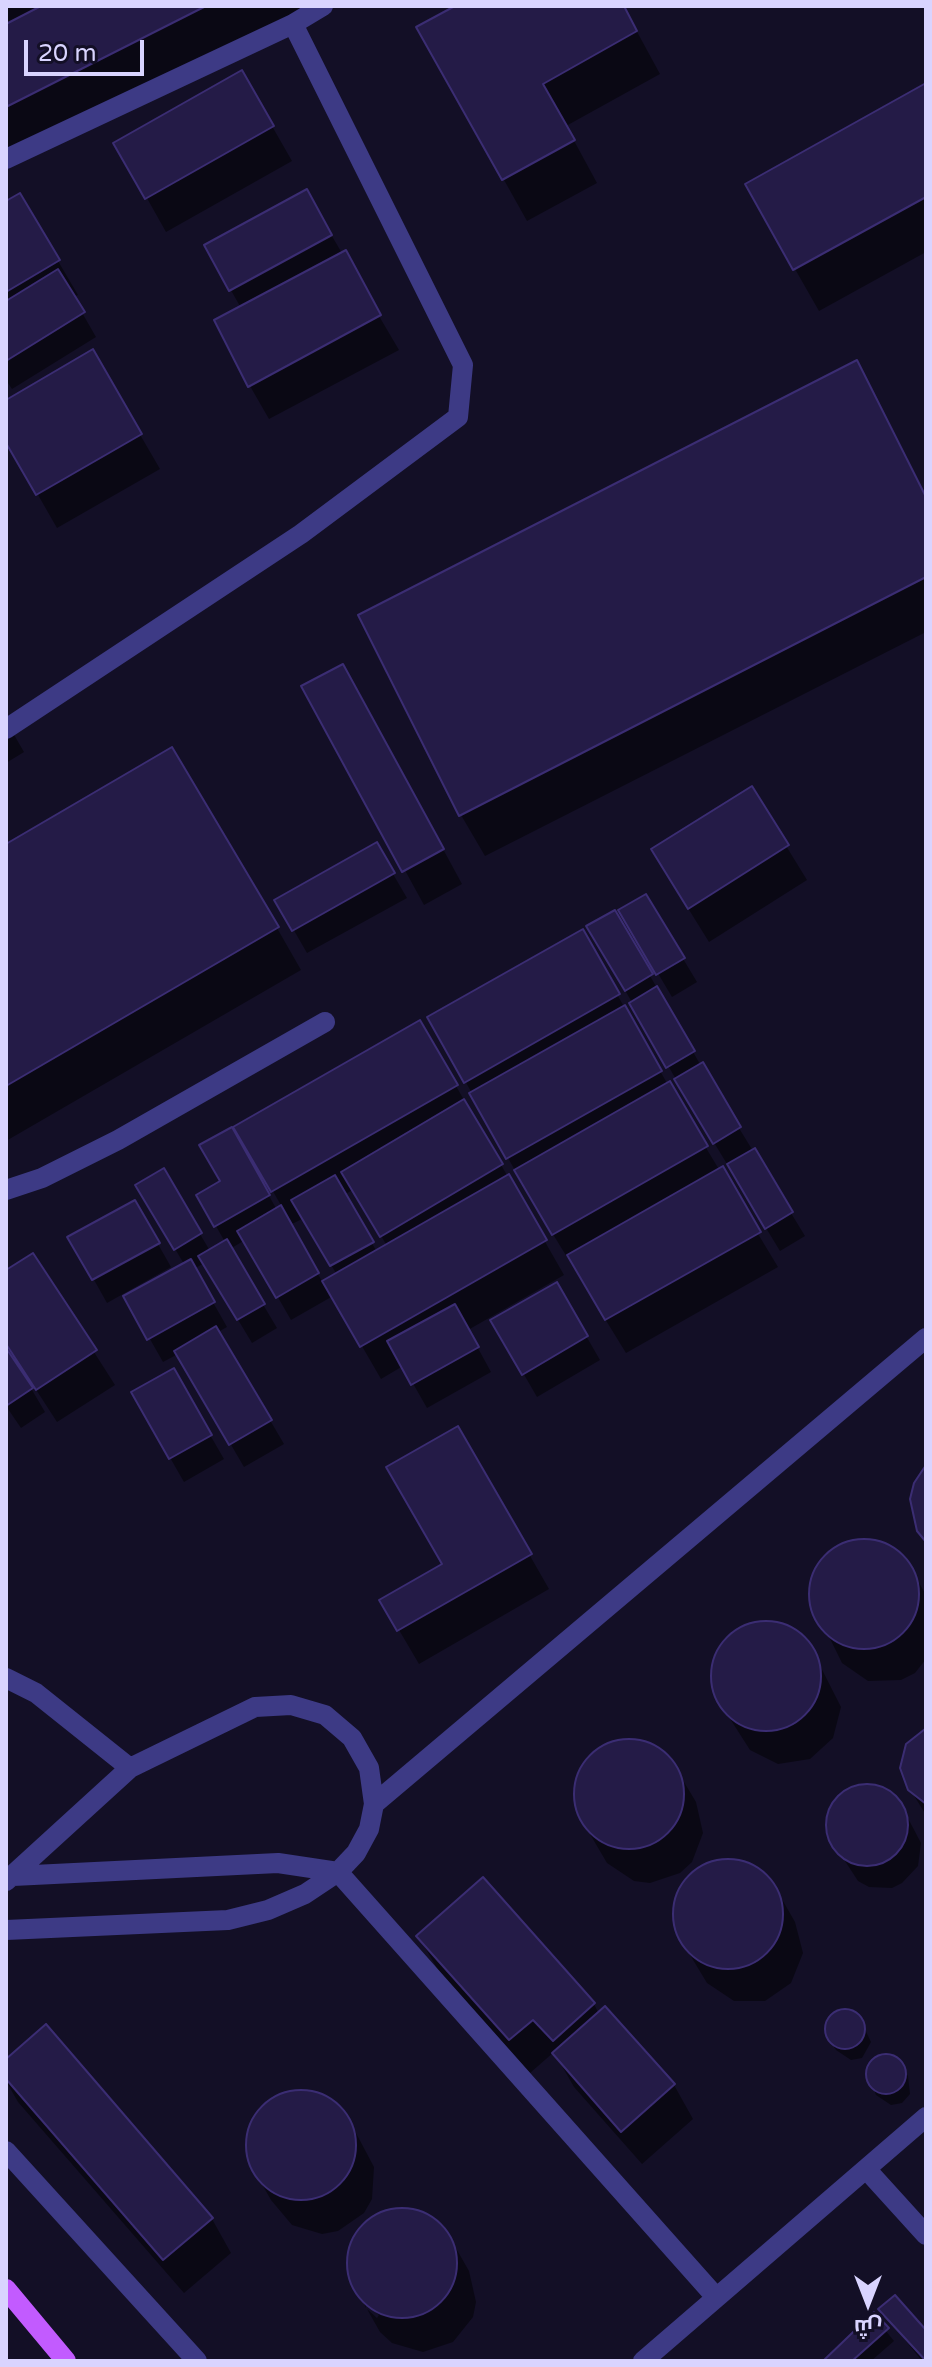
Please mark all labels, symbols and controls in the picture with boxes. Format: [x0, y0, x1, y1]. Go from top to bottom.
scale bar [28, 24, 148, 74]
text: 20 m [38, 39, 96, 68]
north arrow [828, 2263, 908, 2343]
text: ش [854, 2314, 882, 2340]

